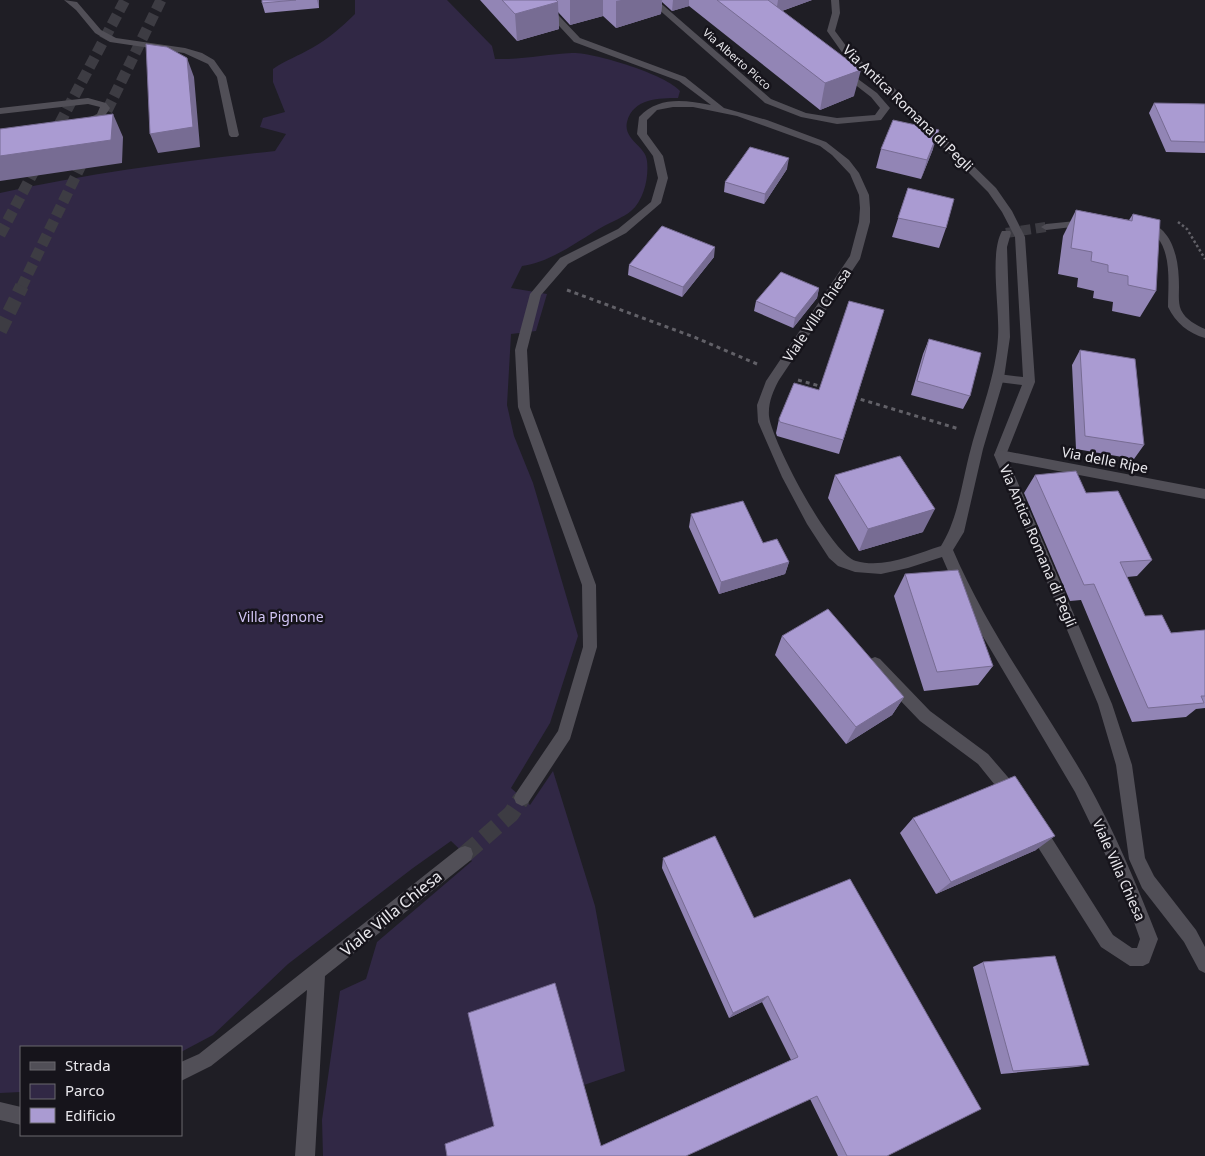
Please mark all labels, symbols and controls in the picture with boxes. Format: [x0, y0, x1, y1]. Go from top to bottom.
street label: Via Alberto Picco [700, 25, 775, 93]
street label: Via Antica Romana di Pegli [839, 40, 978, 175]
street label: Viale Villa Chiesa [778, 264, 855, 365]
street label: Via delle Ripe [1060, 442, 1150, 477]
street label: Via Antica Romana di Pegli [996, 462, 1081, 630]
park label: Villa Pignone [238, 607, 324, 626]
street label: Viale Villa Chiesa [1089, 816, 1150, 924]
street label: Viale Villa Chiesa [336, 865, 446, 961]
legend [20, 1046, 182, 1136]
text: Strada [65, 1055, 111, 1075]
text: Parco [65, 1080, 105, 1100]
text: Edificio [65, 1105, 116, 1125]

